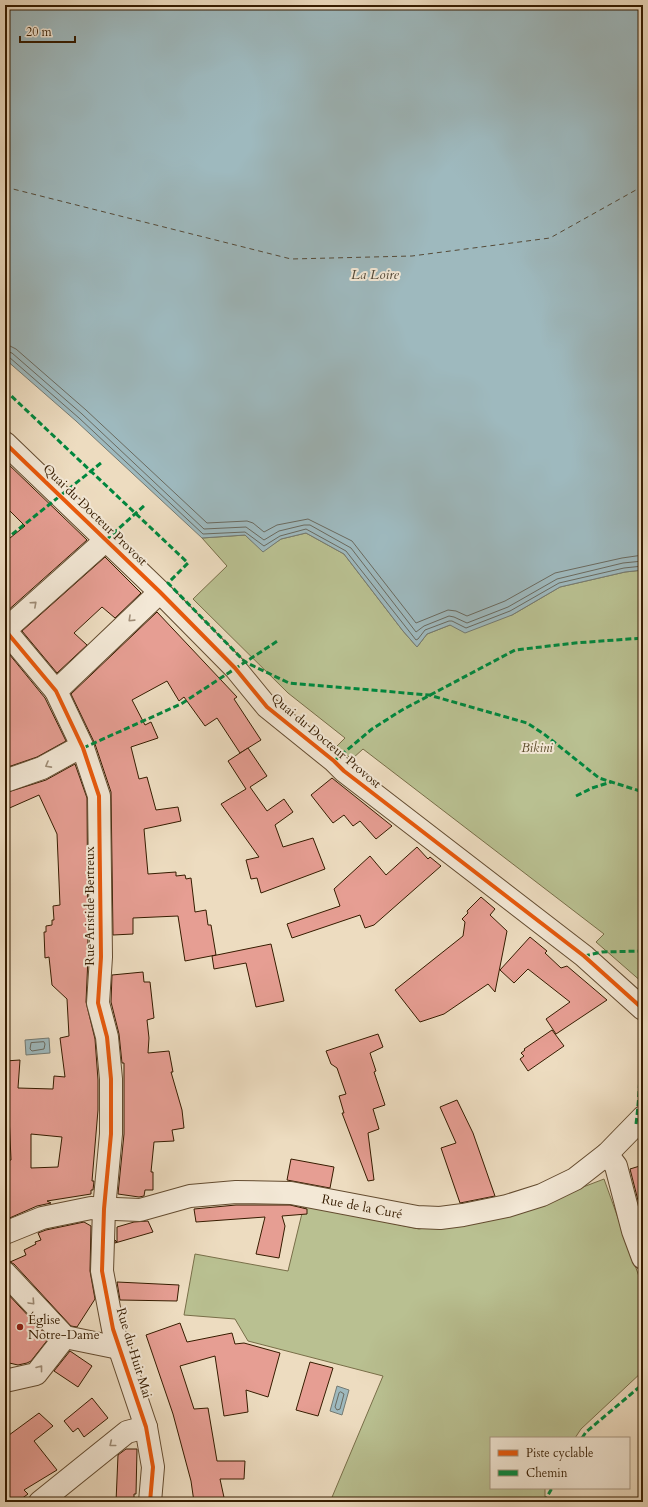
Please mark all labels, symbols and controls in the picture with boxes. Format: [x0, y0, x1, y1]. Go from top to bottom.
scale bar [20, 18, 75, 44]
text: 20 m [26, 24, 53, 40]
water label: La Loire [351, 265, 400, 284]
street label: Quai du Docteur Provost [39, 460, 151, 570]
one-way arrow [30, 602, 37, 609]
one-way arrow [129, 614, 136, 621]
street label: Quai du Docteur Provost [267, 689, 385, 793]
park label: Bikini [521, 739, 553, 757]
one-way arrow [45, 760, 52, 767]
street label: Rue Aristide Bertreux [81, 846, 99, 966]
street label: Rue de la Curé [320, 1190, 404, 1224]
one-way arrow [27, 1297, 34, 1305]
street label: Rue du Huit Mai [112, 1305, 156, 1401]
place label: Église Notre-Dame [28, 1311, 100, 1344]
marker: Église Notre-Dame [15, 1322, 25, 1332]
one-way arrow [36, 1366, 43, 1373]
legend [490, 1437, 630, 1489]
one-way arrow [110, 1439, 117, 1446]
text: Piste cyclable [526, 1445, 593, 1461]
text: Chemin [526, 1465, 568, 1481]

